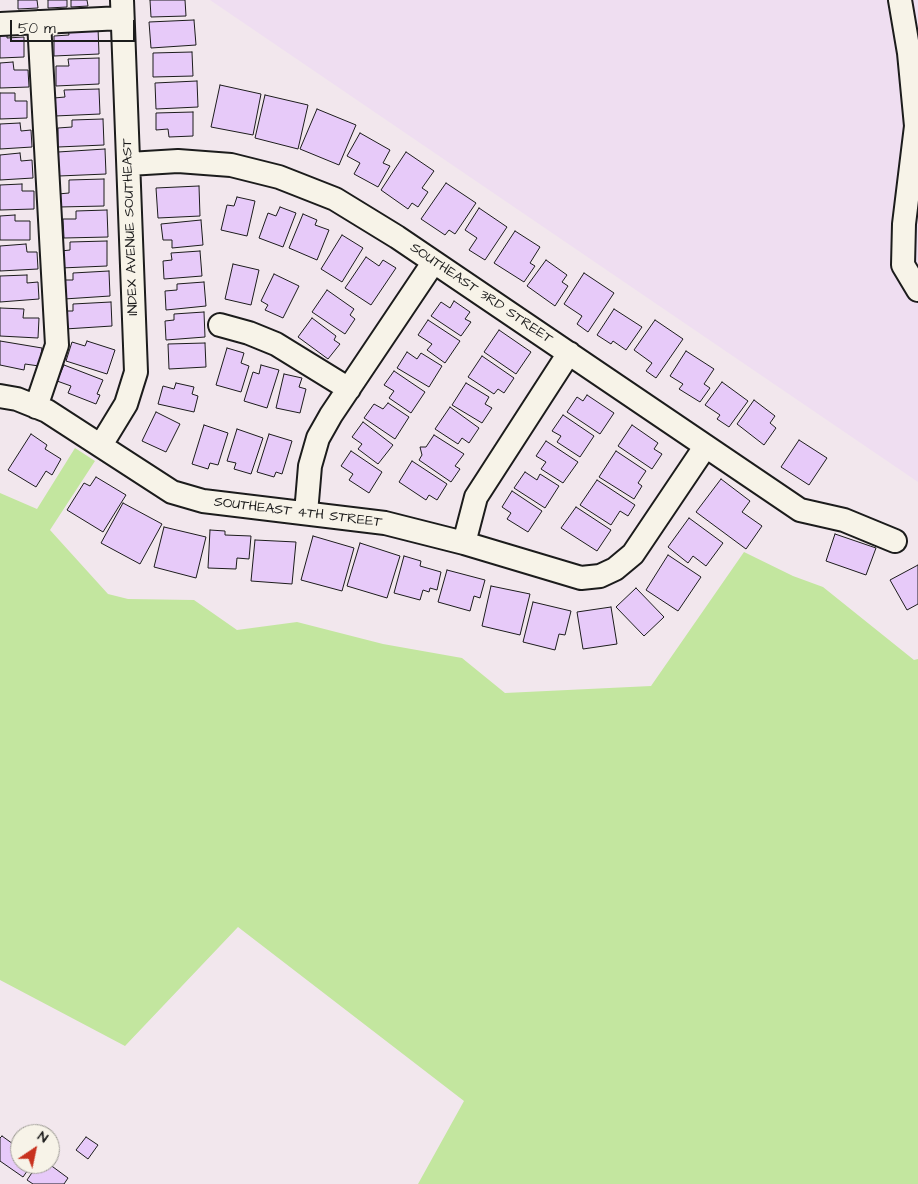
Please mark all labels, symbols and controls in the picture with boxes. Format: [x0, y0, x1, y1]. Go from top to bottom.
scale bar [12, 10, 138, 42]
text: 50 m [18, 18, 56, 39]
street label: INDEX AVENUE SOUTHEAST [120, 138, 142, 316]
street label: SOUTHEAST 3RD STREET [406, 240, 556, 348]
street label: SOUTHEAST 4TH STREET [213, 494, 383, 532]
north arrow [10, 1124, 60, 1174]
text: N [34, 1127, 52, 1148]

